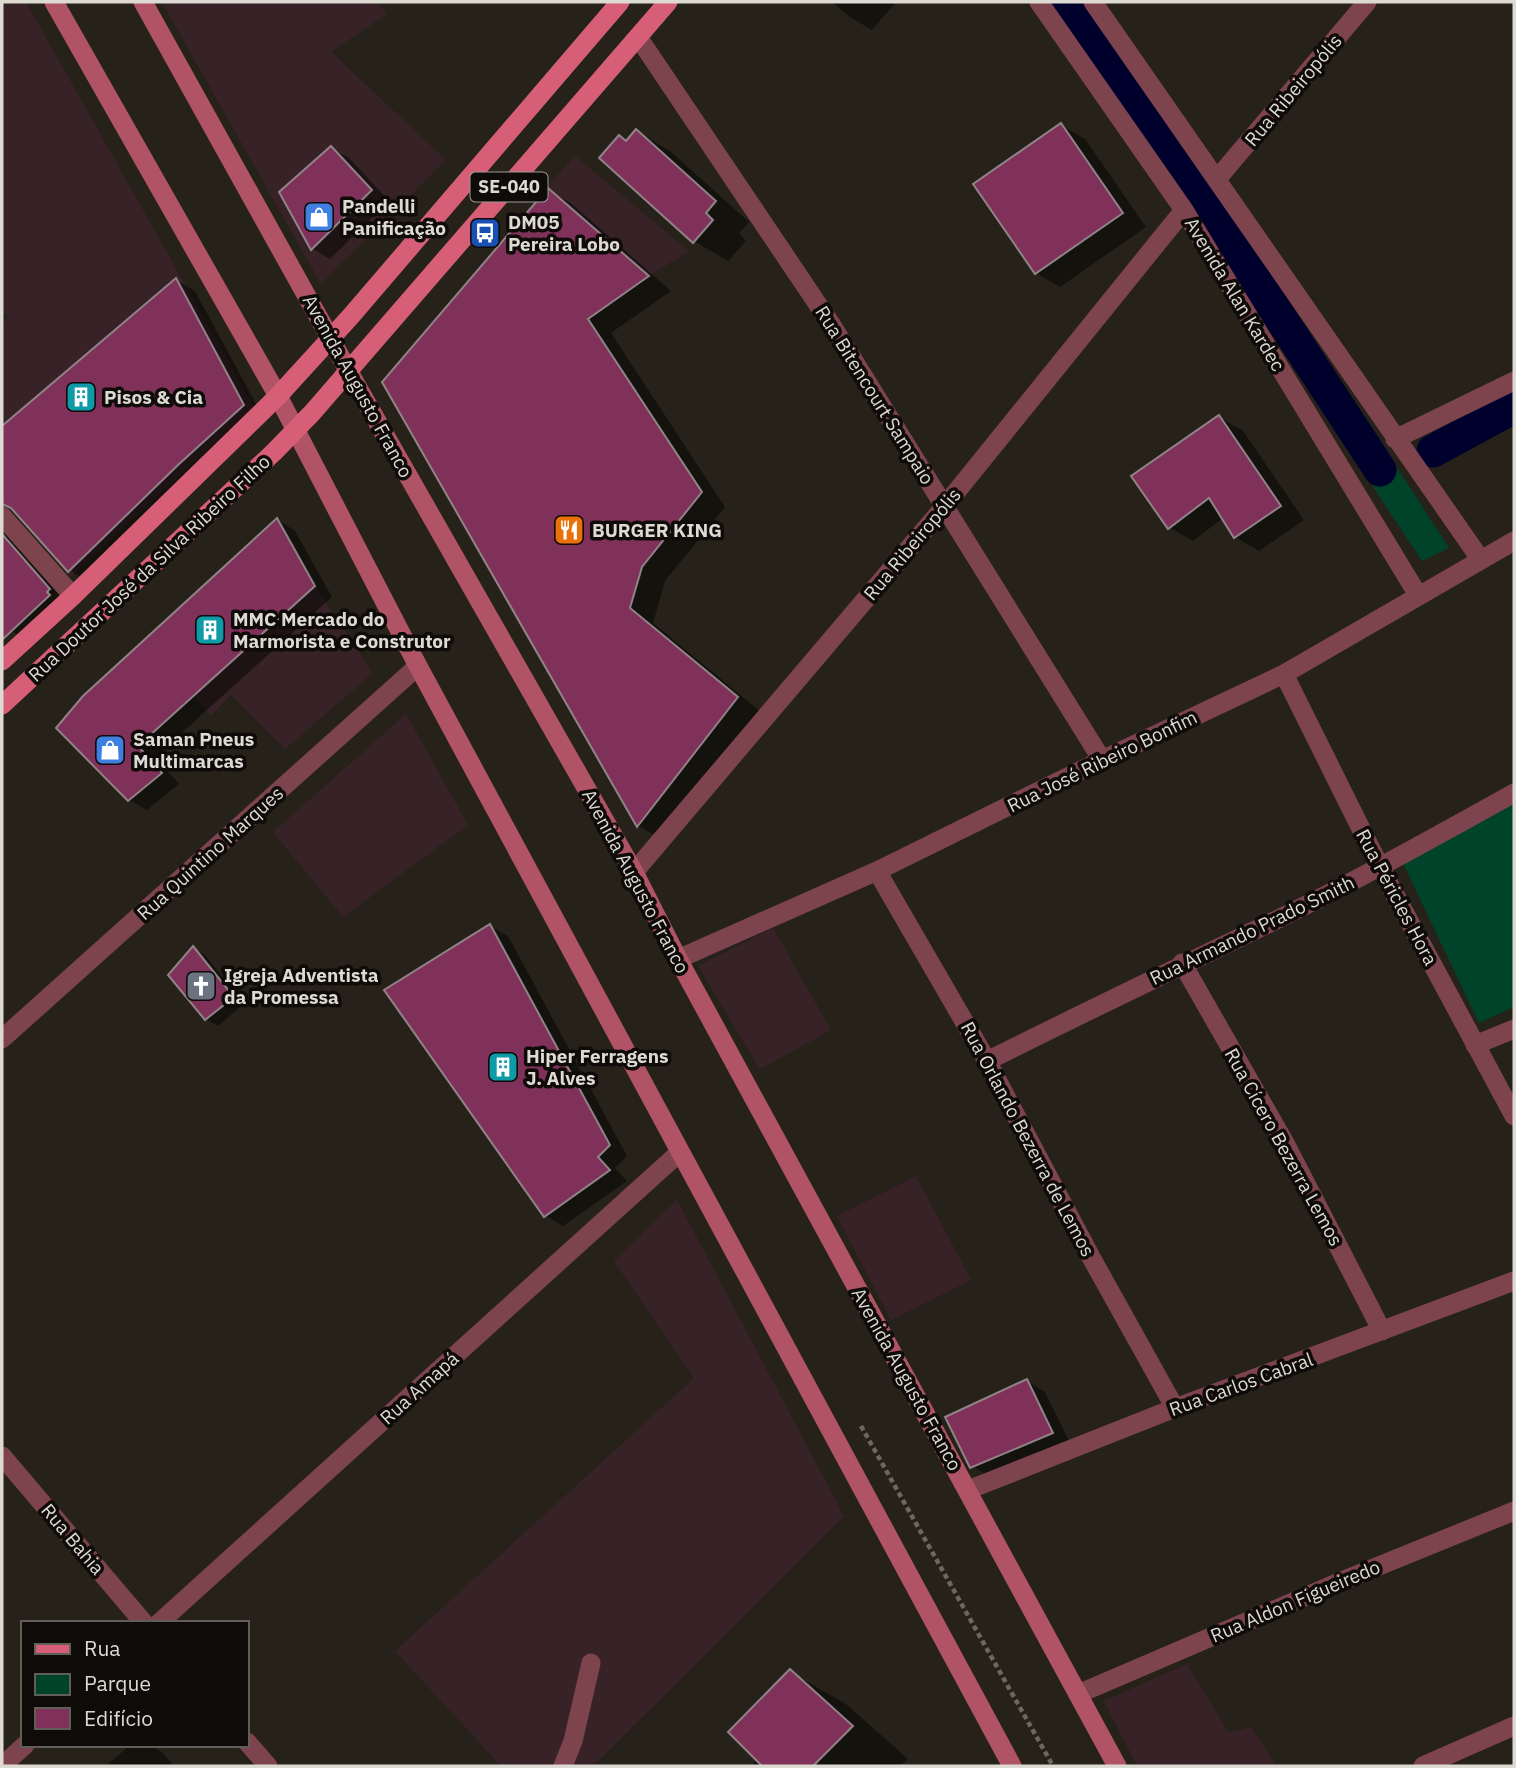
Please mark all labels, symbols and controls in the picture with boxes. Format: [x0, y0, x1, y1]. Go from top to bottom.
street label: Rua Ribeiropólis [1239, 29, 1347, 151]
road number: SE-040 [470, 172, 548, 202]
place label: Pandelli Panificação [342, 194, 446, 240]
shop icon: Pandelli Panificação [302, 200, 336, 234]
place label: DM05 Pereira Lobo [508, 210, 620, 256]
street label: Avenida Alan Kardec [1180, 213, 1291, 376]
bus stop icon: DM05 Pereira Lobo [468, 216, 502, 250]
street label: Avenida Augusto Franco [298, 290, 418, 482]
street label: Rua Bitencourt Sampaio [810, 301, 940, 489]
building icon: Pisos & Cia [64, 380, 98, 414]
place label: Pisos & Cia [104, 385, 203, 409]
street label: Rua Doutor José da Silva Ribeiro Filho [23, 449, 275, 687]
street label: Rua Ribeiropólis [858, 483, 966, 605]
restaurant icon: BURGER KING [552, 513, 586, 547]
place label: BURGER KING [592, 518, 722, 542]
place label: MMC Mercado do Marmorista e Construtor [233, 607, 451, 653]
building icon: MMC Mercado do Marmorista e Construtor [193, 613, 227, 647]
street label: Rua José Ribeiro Bonfim [1003, 705, 1201, 817]
place label: Saman Pneus Multimarcas [133, 727, 254, 773]
shop icon: Saman Pneus Multimarcas [93, 733, 127, 767]
street label: Rua Quintino Marques [132, 781, 288, 925]
street label: Avenida Augusto Franco [577, 785, 695, 977]
street label: Rua Péricles Hora [1351, 825, 1443, 969]
street label: Rua Armando Prado Smith [1146, 870, 1358, 990]
place label: Igreja Adventista da Promessa [224, 963, 379, 1009]
church icon: Igreja Adventista da Promessa [184, 969, 218, 1003]
street label: Rua Orlando Bezerra de Lemos [956, 1017, 1100, 1261]
place label: Hiper Ferragens J. Alves [526, 1044, 669, 1090]
street label: Rua Cícero Bezerra Lemos [1220, 1044, 1348, 1250]
building icon: Hiper Ferragens J. Alves [486, 1050, 520, 1084]
street label: Avenida Augusto Franco [847, 1283, 967, 1475]
street label: Rua Amapá [375, 1346, 463, 1430]
street label: Rua Carlos Cabral [1166, 1347, 1316, 1421]
street label: Rua Bahia [36, 1498, 110, 1580]
street label: Rua Aldon Figueiredo [1206, 1554, 1384, 1648]
legend [21, 1621, 248, 1747]
text: Rua [84, 1634, 121, 1662]
text: Parque [84, 1669, 151, 1697]
text: Edifício [84, 1704, 153, 1732]

